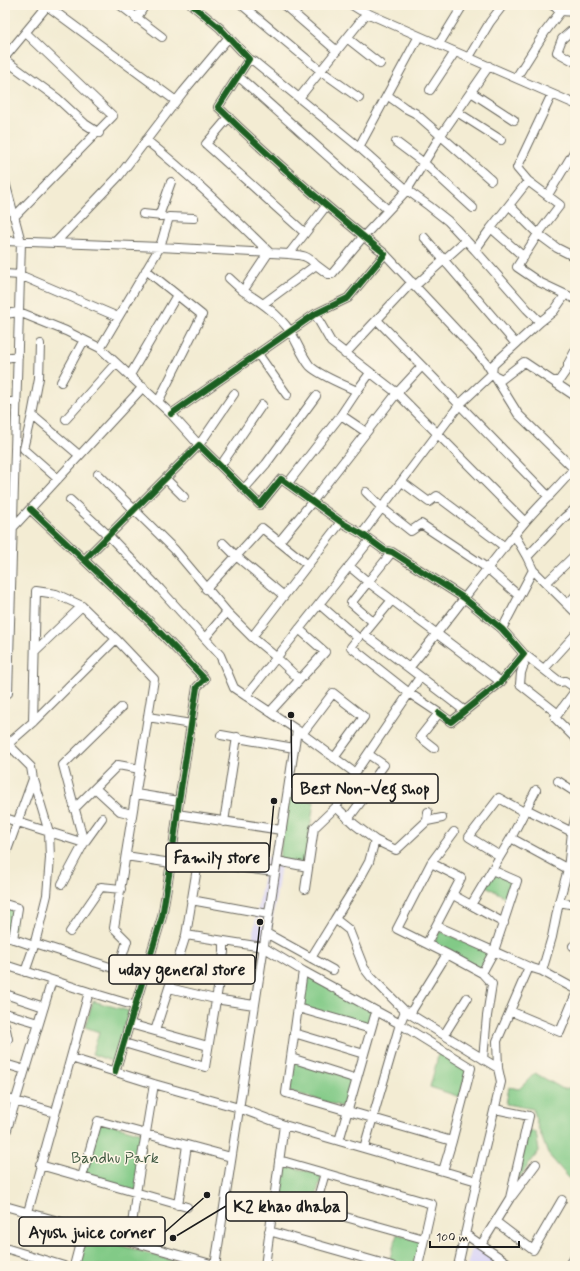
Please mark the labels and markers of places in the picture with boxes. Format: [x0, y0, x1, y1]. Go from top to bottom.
callout: Best Non-Veg shop [292, 774, 438, 803]
callout: Family store [166, 843, 269, 872]
callout: uday general store [109, 955, 255, 984]
callout: K2 khao dhaba [226, 1192, 347, 1221]
callout: Ayush juice corner [19, 1217, 165, 1246]

